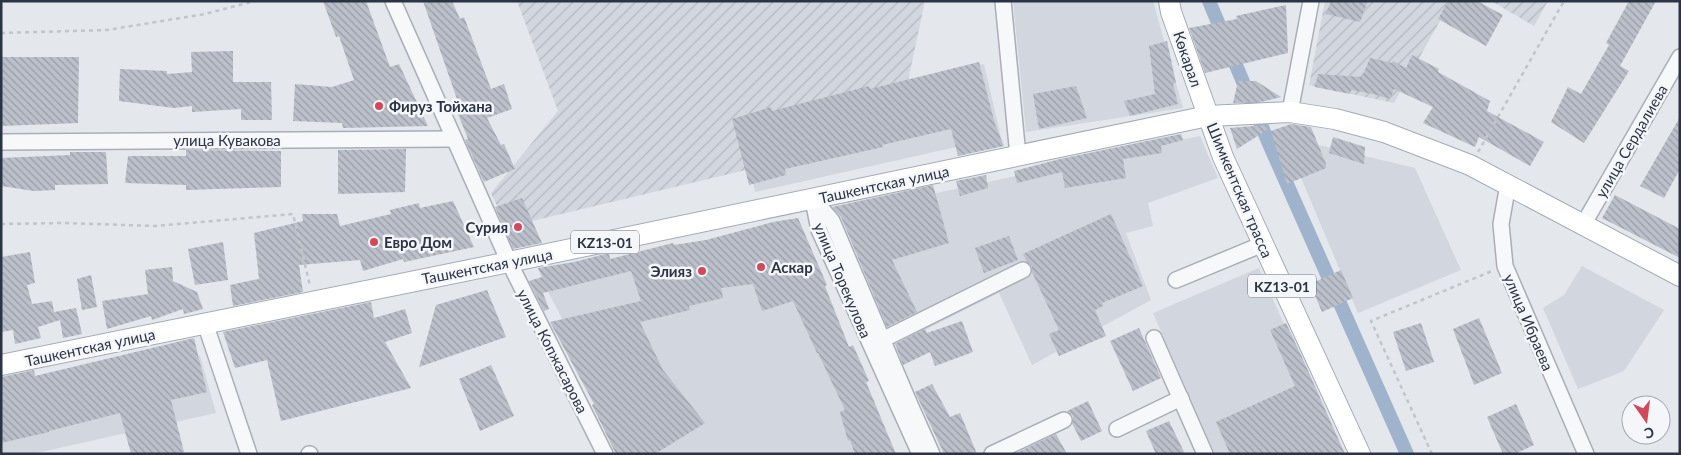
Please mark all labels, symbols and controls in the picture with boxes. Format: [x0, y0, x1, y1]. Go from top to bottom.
street label: Көкарал [1170, 29, 1206, 89]
street label: улица Сердалиева [1591, 81, 1671, 201]
place label: Фируз Тойхана [389, 97, 492, 115]
marker: Фируз Тойхана [373, 100, 385, 112]
street label: Шимкентская трасса [1203, 120, 1277, 260]
street label: улица Кувакова [173, 131, 281, 149]
street label: Ташкентская улица [817, 161, 951, 207]
place label: Сурия [466, 218, 508, 236]
street label: улица Торекулова [811, 220, 875, 340]
marker: Сурия [512, 221, 524, 233]
road number: KZ13-01 [571, 230, 639, 253]
place label: Евро Дом [384, 233, 452, 251]
marker: Евро Дом [368, 236, 380, 248]
street label: Ташкентская улица [420, 245, 554, 287]
place label: Аскар [770, 258, 813, 276]
marker: Аскар [755, 261, 767, 273]
place label: Элияз [651, 262, 692, 280]
marker: Элияз [696, 265, 708, 277]
street label: улица Ибраева [1500, 271, 1558, 373]
road number: KZ13-01 [1248, 274, 1316, 298]
street label: улица Копжасарова [514, 286, 592, 416]
street label: Ташкентская улица [23, 324, 157, 370]
north arrow [1621, 395, 1671, 445]
text: С [1642, 424, 1656, 443]

